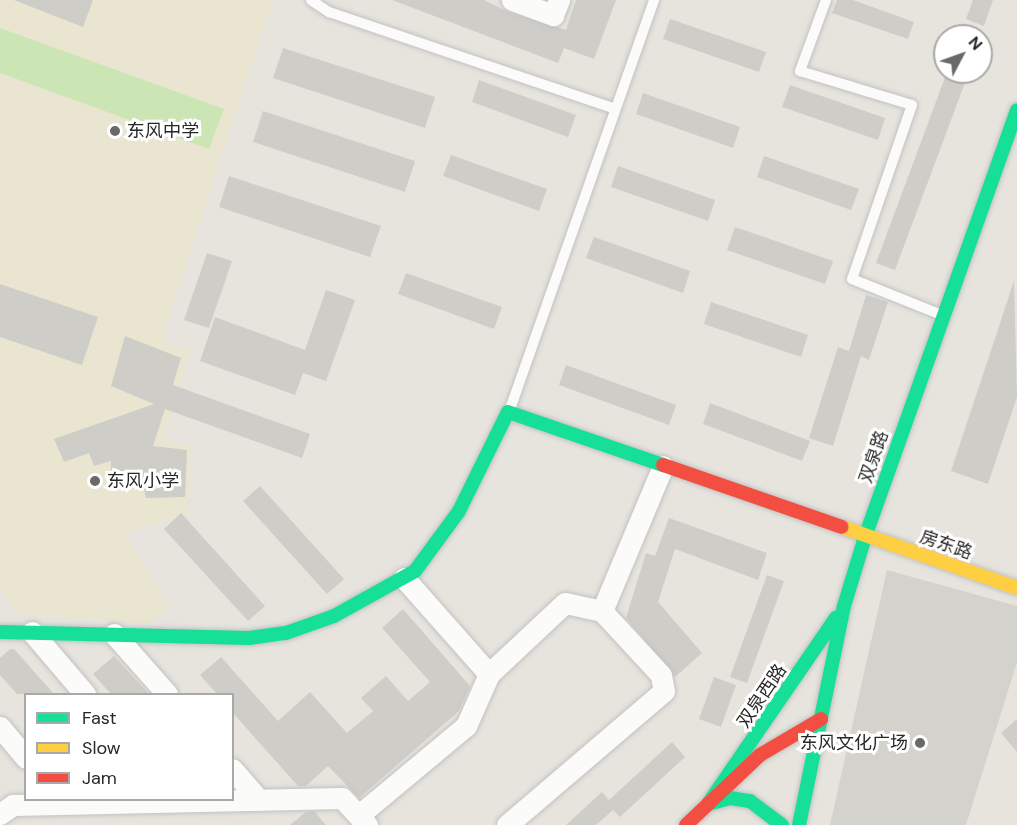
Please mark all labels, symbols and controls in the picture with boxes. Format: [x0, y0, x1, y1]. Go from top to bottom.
north arrow [933, 24, 993, 84]
text: N [964, 32, 987, 54]
place label: 东风中学 [127, 120, 199, 142]
marker: 东风中学 [108, 124, 122, 138]
street label: 双泉路 [855, 428, 893, 486]
place label: 东风小学 [107, 470, 179, 492]
marker: 东风小学 [88, 474, 102, 488]
street label: 房东路 [917, 526, 975, 564]
street label: 双泉西路 [733, 660, 791, 732]
legend [24, 693, 234, 801]
text: Fast [82, 706, 117, 730]
place label: 东风文化广场 [800, 732, 908, 754]
text: Slow [82, 736, 121, 760]
marker: 东风文化广场 [913, 736, 927, 750]
text: Jam [82, 766, 117, 790]

